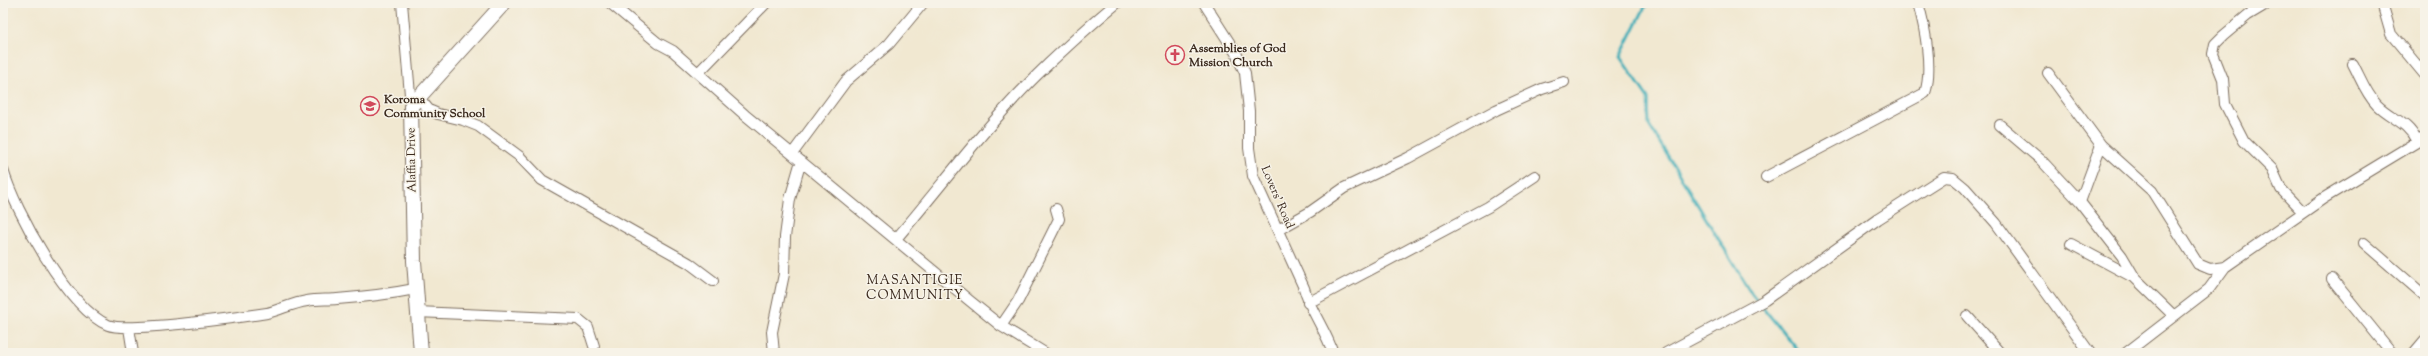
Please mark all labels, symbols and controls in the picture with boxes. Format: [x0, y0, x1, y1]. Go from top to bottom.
place label: Assemblies of God Mission Church [1188, 40, 1286, 72]
church icon: Assemblies of God Mission Church [1164, 44, 1186, 66]
place label: Koroma Community School [383, 91, 486, 123]
school or university icon: Koroma Community School [359, 95, 381, 117]
street label: Alaffia Drive [402, 127, 422, 193]
street label: Lovers' Road [1256, 163, 1299, 232]
district label: MASANTIGIE COMMUNITY [866, 272, 964, 305]

